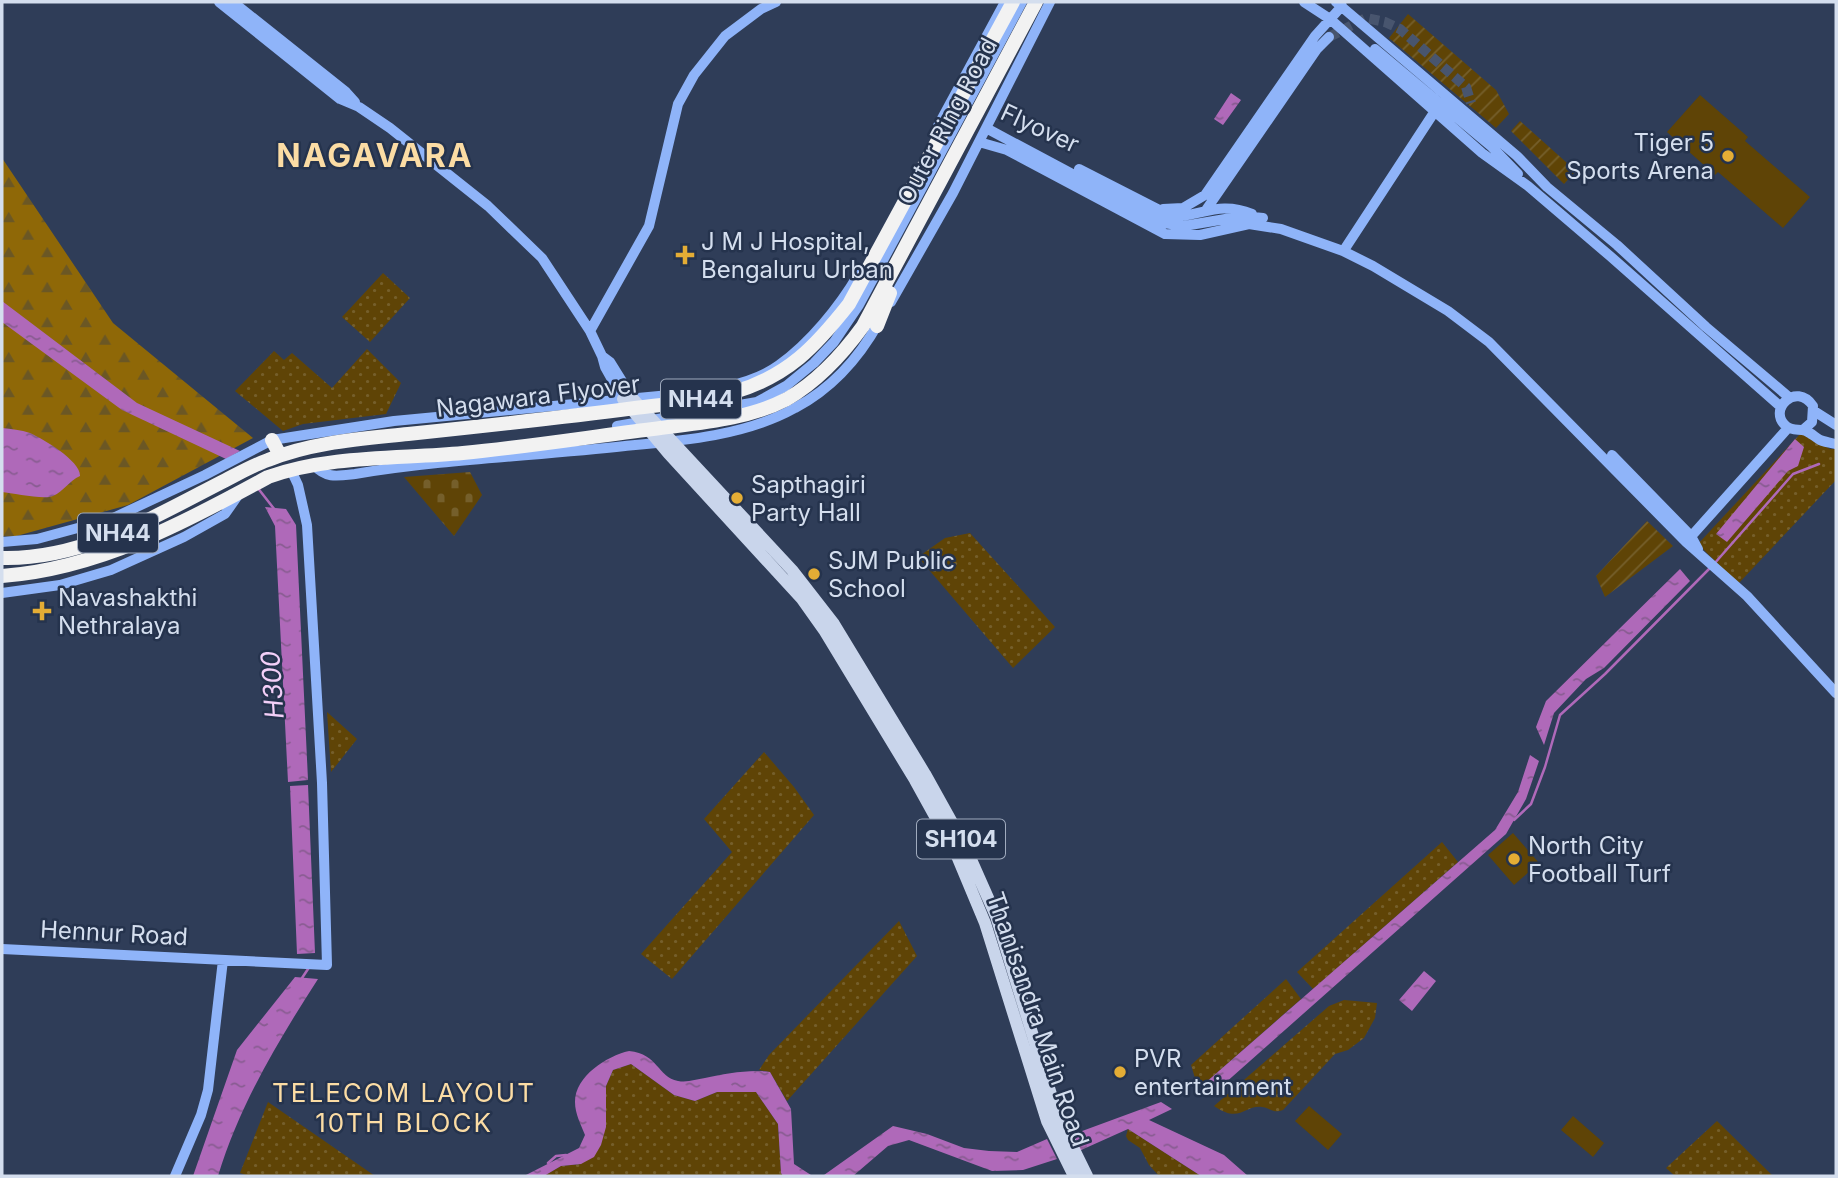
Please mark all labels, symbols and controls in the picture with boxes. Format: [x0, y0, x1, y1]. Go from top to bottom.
street label: Outer Ring Road [891, 33, 1003, 209]
street label: Flyover [996, 97, 1084, 159]
place label: Tiger 5 Sports Arena [1566, 128, 1714, 185]
district label: NAGAVARA [276, 136, 474, 175]
marker: Tiger 5 Sports Arena [1720, 148, 1736, 164]
place label: J M J Hospital, Bengaluru Urban [701, 227, 893, 284]
marker: J M J Hospital, Bengaluru Urban [675, 245, 695, 265]
street label: Nagawara Flyover [434, 369, 642, 423]
road number: NH44 [661, 380, 741, 418]
place label: Sapthagiri Party Hall [751, 470, 866, 527]
marker: Sapthagiri Party Hall [729, 490, 745, 506]
road number: NH44 [78, 513, 158, 552]
place label: SJM Public School [828, 546, 955, 603]
marker: SJM Public School [806, 566, 822, 582]
place label: Navashakthi Nethralaya [58, 583, 197, 640]
marker: Navashakthi Nethralaya [32, 601, 52, 621]
water label: H300 [254, 649, 290, 720]
road number: SH104 [917, 820, 1005, 859]
place label: North City Football Turf [1528, 831, 1671, 888]
marker: North City Football Turf [1506, 851, 1522, 867]
street label: Thanisandra Main Road [981, 888, 1095, 1150]
street label: Hennur Road [39, 915, 189, 951]
place label: PVR entertainment [1134, 1044, 1292, 1101]
marker: PVR entertainment [1112, 1064, 1128, 1080]
district label: TELECOM LAYOUT 10TH BLOCK [272, 1077, 536, 1138]

